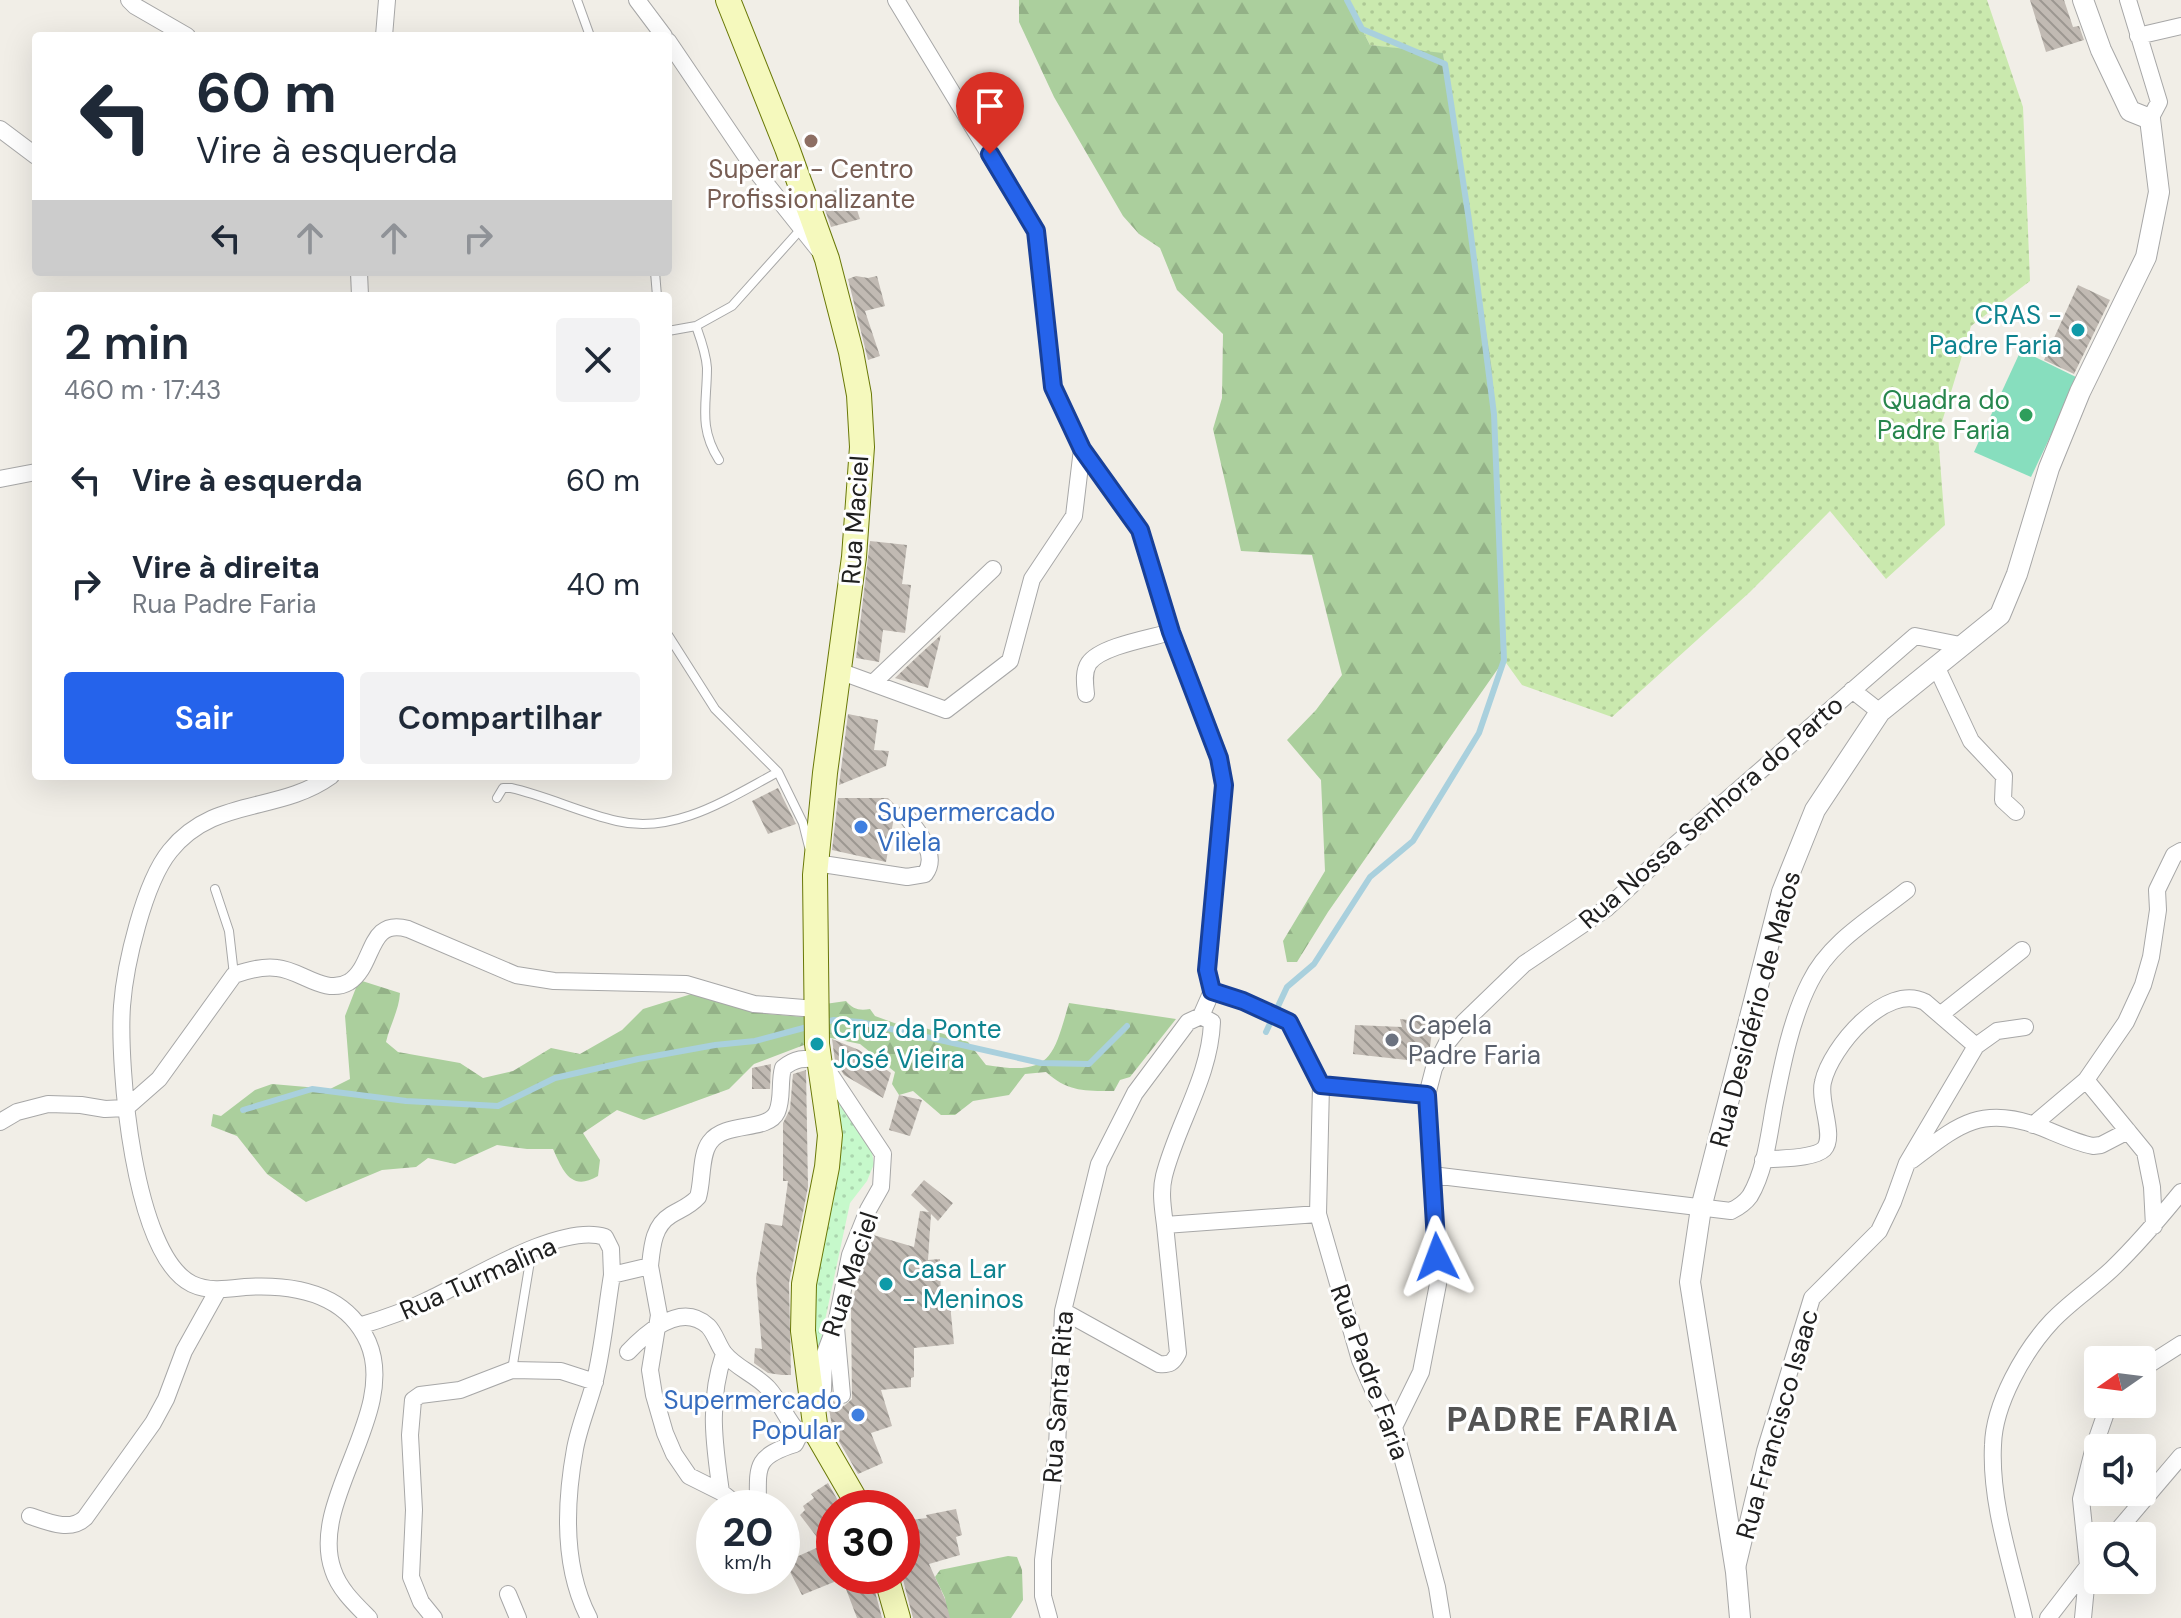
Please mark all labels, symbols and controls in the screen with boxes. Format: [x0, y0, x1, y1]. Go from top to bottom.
text: 60 m [196, 56, 337, 129]
icon: left [64, 64, 168, 168]
pin [956, 72, 1024, 154]
icon: arrive [968, 84, 1012, 128]
text: Vire à esquerda [196, 127, 458, 174]
marker: Superar - Centro Profissionalizante [802, 132, 820, 150]
place label: Superar - Centro Profissionalizante [707, 152, 915, 216]
icon: left [204, 216, 248, 260]
icon: ahead [288, 216, 332, 260]
icon: ahead [372, 216, 416, 260]
icon: right [456, 216, 500, 260]
place label: CRAS - Padre Faria [1929, 298, 2062, 362]
text: 2 min [64, 311, 190, 374]
button: close [556, 318, 640, 402]
marker: CRAS - Padre Faria [2069, 321, 2087, 339]
text: 460 m · 17:43 [64, 373, 221, 407]
place label: Quadra do Padre Faria [1877, 383, 2010, 447]
marker: Quadra do Padre Faria [2017, 406, 2035, 424]
street label: Rua Maciel [834, 454, 876, 586]
icon: left [64, 458, 108, 502]
text: Vire à esquerda [132, 461, 363, 500]
text: 60 m [566, 461, 640, 500]
text: Vire à direita [132, 548, 320, 587]
icon: right [64, 562, 108, 606]
text: 40 m [567, 565, 640, 604]
text: Rua Padre Faria [132, 587, 316, 621]
button: Sair [64, 672, 344, 764]
button: Compartilhar [360, 672, 640, 764]
street label: Rua Nossa Senhora do Parto [1572, 688, 1850, 936]
place label: Supermercado Vilela [877, 795, 1055, 859]
marker: Supermercado Vilela [852, 818, 870, 836]
street label: Rua Desidério de Matos [1702, 867, 1808, 1151]
place label: Capela Padre Faria [1408, 1008, 1541, 1072]
place label: Cruz da Ponte José Vieira [833, 1012, 1002, 1076]
marker: Capela Padre Faria [1383, 1031, 1401, 1049]
marker: Cruz da Ponte José Vieira [808, 1035, 826, 1053]
street label: Rua Maciel [814, 1207, 886, 1341]
position arrow [1395, 1215, 1479, 1299]
street label: Rua Turmalina [395, 1228, 561, 1328]
place label: Casa Lar - Meninos [902, 1252, 1024, 1316]
marker: Casa Lar - Meninos [877, 1275, 895, 1293]
street label: Rua Padre Faria [1323, 1280, 1417, 1464]
street label: Rua Francisco Isaac [1728, 1305, 1826, 1543]
street label: Rua Santa Rita [1035, 1310, 1081, 1484]
north arrow [2084, 1346, 2156, 1418]
map controls [2084, 1346, 2156, 1594]
place label: Supermercado Popular [664, 1383, 842, 1447]
district label: PADRE FARIA [1446, 1397, 1680, 1442]
marker: Supermercado Popular [849, 1406, 867, 1424]
button: sound [2084, 1434, 2156, 1506]
speed limit sign: 30 [816, 1490, 920, 1594]
text: 20 [722, 1506, 774, 1558]
button: search [2084, 1522, 2156, 1594]
text: km/h [724, 1549, 772, 1575]

